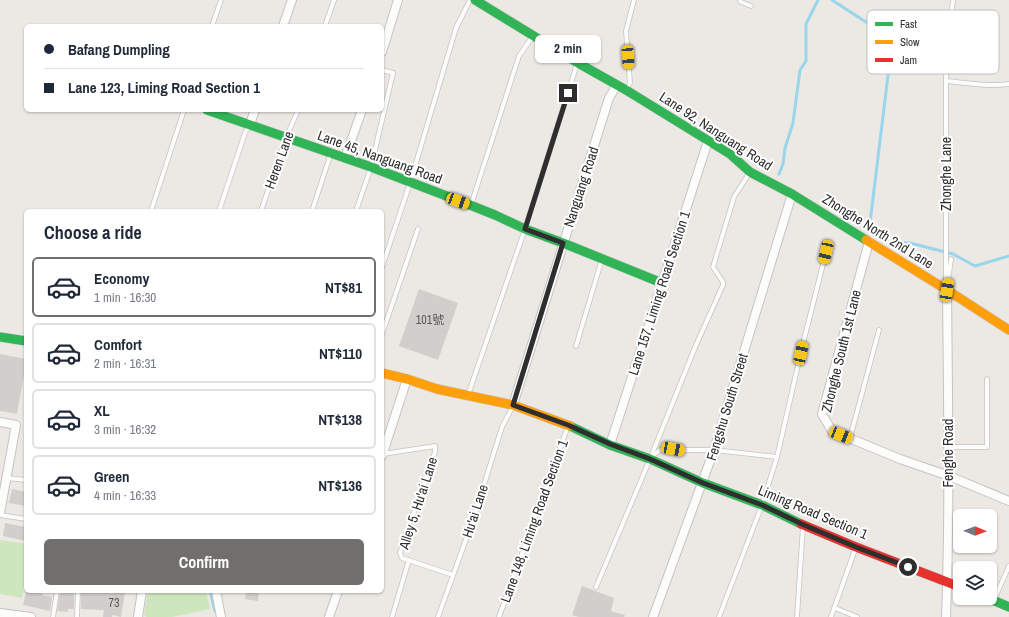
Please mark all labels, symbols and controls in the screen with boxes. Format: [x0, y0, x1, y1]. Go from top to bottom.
legend [867, 10, 999, 74]
text: Fast [900, 17, 918, 31]
callout: 2 min [535, 35, 601, 63]
text: Slow [900, 35, 920, 49]
text: Bafang Dumpling [68, 39, 170, 60]
text: 2 min [554, 40, 582, 57]
car [621, 45, 635, 69]
text: Jam [900, 53, 917, 67]
text: Lane 123, Liming Road Section 1 [68, 77, 260, 98]
route end [559, 84, 577, 102]
street label: Lane 92, Nanguang Road [656, 88, 776, 174]
street label: Lane 45, Nanguang Road [315, 126, 445, 188]
street label: Heren Lane [260, 129, 298, 191]
street label: Zhonghe Lane [937, 137, 955, 211]
street label: Nanguang Road [560, 144, 602, 230]
street label: Zhonghe North 2nd Lane [819, 190, 937, 272]
car [445, 191, 471, 211]
street label: Lane 157, Liming Road Section 1 [624, 208, 694, 377]
text: Choose a ride [44, 220, 142, 245]
car [817, 239, 835, 265]
text: Economy [94, 268, 149, 289]
icon: car [46, 269, 82, 305]
text: NT$81 [325, 277, 362, 298]
car [939, 277, 955, 303]
street label: Zhonghe South 1st Lane [817, 288, 865, 414]
text: 1 min · 16:30 [94, 289, 156, 306]
house number: 101號 [416, 312, 444, 328]
text: Comfort [94, 334, 142, 355]
icon: car [46, 335, 82, 371]
car [793, 340, 809, 366]
text: NT$110 [319, 343, 362, 364]
street label: Fengshu South Street [702, 351, 752, 463]
text: 2 min · 16:31 [94, 355, 156, 372]
text: XL [94, 400, 110, 421]
icon: car [46, 401, 82, 437]
text: NT$138 [318, 409, 362, 430]
street label: Fenghe Road [939, 418, 957, 488]
text: 3 min · 16:32 [94, 421, 156, 438]
car [828, 425, 854, 445]
street label: Lane 148, Liming Road Section 1 [496, 437, 572, 605]
car [660, 441, 686, 457]
street label: Alley 5, Hu'ai Lane [394, 455, 441, 552]
text: Green [94, 466, 130, 487]
icon: car [46, 467, 82, 503]
text: NT$136 [318, 475, 362, 496]
street label: Liming Road Section 1 [755, 481, 871, 543]
street label: Hu'ai Lane [458, 482, 492, 540]
text: 4 min · 16:33 [94, 487, 156, 504]
north arrow [953, 509, 997, 553]
map controls [953, 509, 997, 605]
button: Confirm [44, 539, 364, 585]
route start [899, 558, 917, 576]
button: layers [953, 561, 997, 605]
house number: 73 [109, 595, 119, 611]

